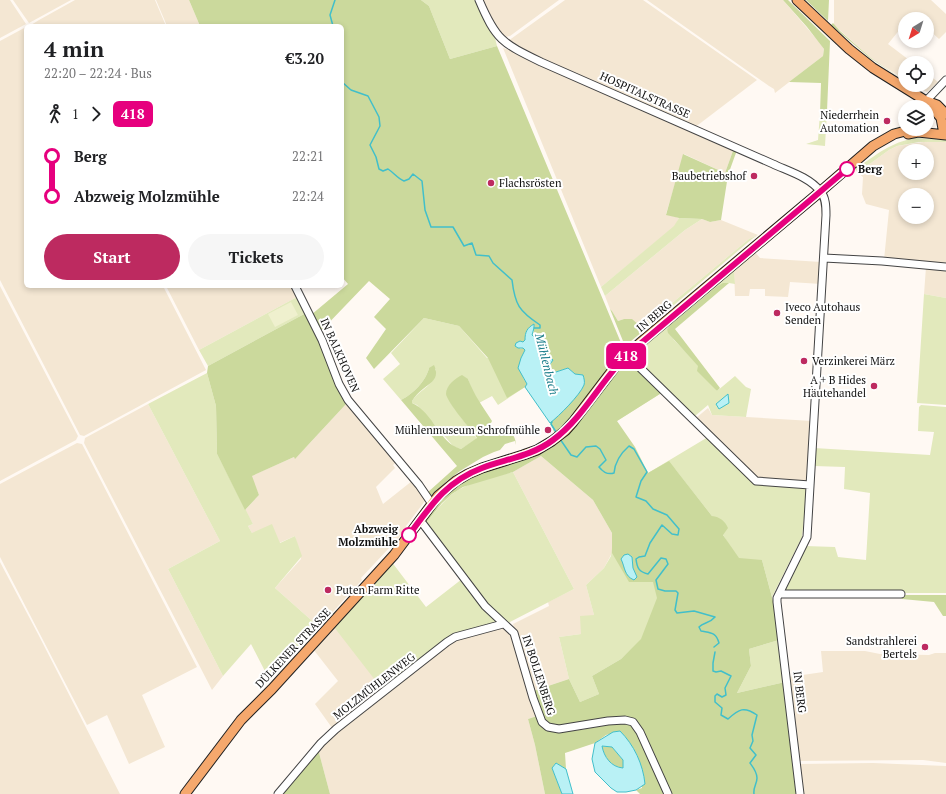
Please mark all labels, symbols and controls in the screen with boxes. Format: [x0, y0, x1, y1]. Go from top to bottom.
north arrow [898, 12, 934, 48]
map controls [898, 12, 934, 224]
text: 4 min [44, 34, 104, 63]
text: €3.20 [286, 48, 324, 68]
button: locate [898, 56, 934, 92]
text: 22:20 – 22:24 · Bus [44, 64, 152, 82]
street label: HOSPITALSTRASSE [598, 69, 692, 121]
button: layers [898, 100, 934, 136]
icon: walk [44, 103, 66, 125]
icon: forward [85, 103, 107, 125]
text: 418 [121, 104, 145, 123]
text: 1 [72, 105, 79, 123]
place label: Niederrhein Automation [820, 108, 879, 135]
marker: Niederrhein Automation [882, 116, 892, 126]
button: + [898, 144, 934, 180]
text: Berg [74, 146, 107, 166]
text: 22:21 [292, 147, 324, 165]
marker: Berg [839, 161, 855, 177]
place label: Berg [858, 162, 883, 176]
place label: Baubetriebshof [672, 169, 747, 183]
marker: Baubetriebshof [749, 171, 759, 181]
place label: Flachsrösten [499, 176, 562, 190]
marker: Flachsrösten [486, 178, 496, 188]
text: Abzweig Molzmühle [74, 186, 220, 206]
text: 22:24 [292, 187, 324, 205]
button: − [898, 188, 934, 224]
button: Start [44, 234, 180, 280]
button: Tickets [188, 234, 324, 280]
street label: IN BERG [633, 297, 675, 335]
place label: Iveco Autohaus Senden [785, 300, 861, 327]
marker: Iveco Autohaus Senden [772, 308, 782, 318]
street label: IN BALKHOVEN [317, 316, 363, 394]
water label: Mühlenbach [532, 331, 562, 396]
line badge: 418 [603, 343, 649, 369]
text: 418 [614, 346, 638, 365]
place label: Verzinkerei März [812, 354, 895, 368]
marker: Verzinkerei März [799, 356, 809, 366]
place label: A + B Hides Häutehandel [803, 373, 866, 400]
marker: A + B Hides Häutehandel [869, 381, 879, 391]
place label: Mühlenmuseum Schrofmühle [395, 423, 540, 437]
marker: Mühlenmuseum Schrofmühle [543, 425, 553, 435]
place label: Abzweig Molzmühle [338, 522, 399, 549]
marker: Abzweig Molzmühle [401, 527, 417, 543]
place label: Puten Farm Ritte [336, 583, 420, 597]
marker: Puten Farm Ritte [323, 585, 333, 595]
street label: DÜLKENER STRASSE [252, 605, 334, 691]
street label: IN BOLLENBERG [519, 633, 559, 717]
place label: Sandstrahlerei Bertels [846, 634, 917, 661]
marker: Sandstrahlerei Bertels [920, 642, 930, 652]
street label: MOLZMÜHLENWEG [330, 649, 418, 722]
street label: IN BERG [790, 670, 810, 714]

